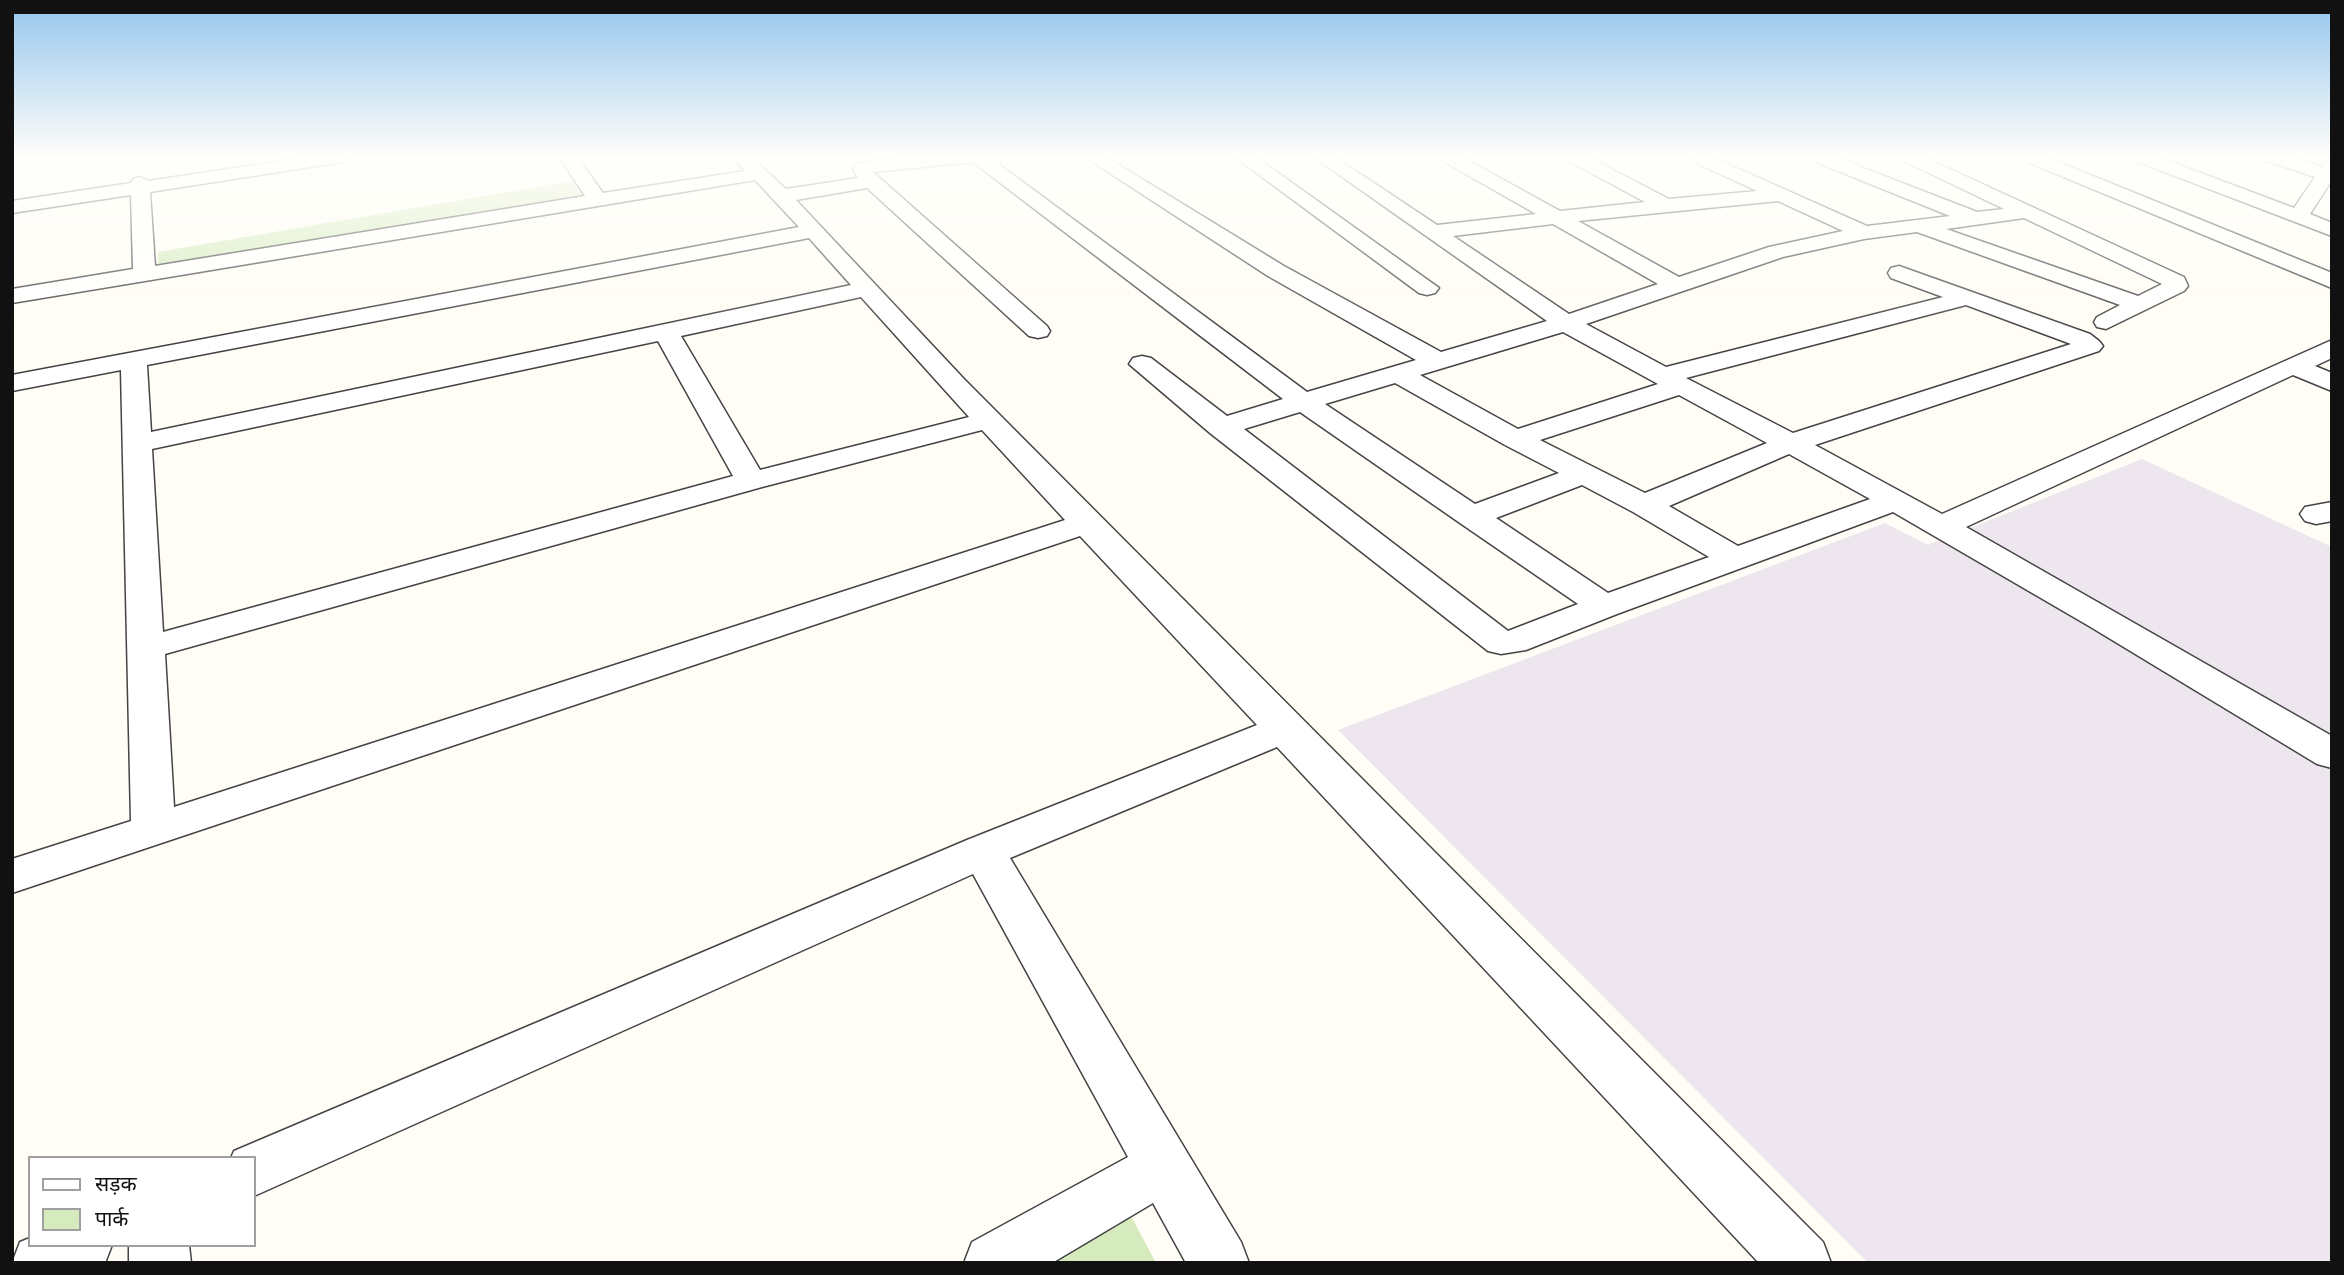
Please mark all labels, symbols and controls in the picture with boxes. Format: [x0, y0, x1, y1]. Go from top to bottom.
legend [28, 1156, 256, 1247]
text: सड़क [95, 1169, 137, 1197]
text: पार्क [95, 1204, 129, 1232]

